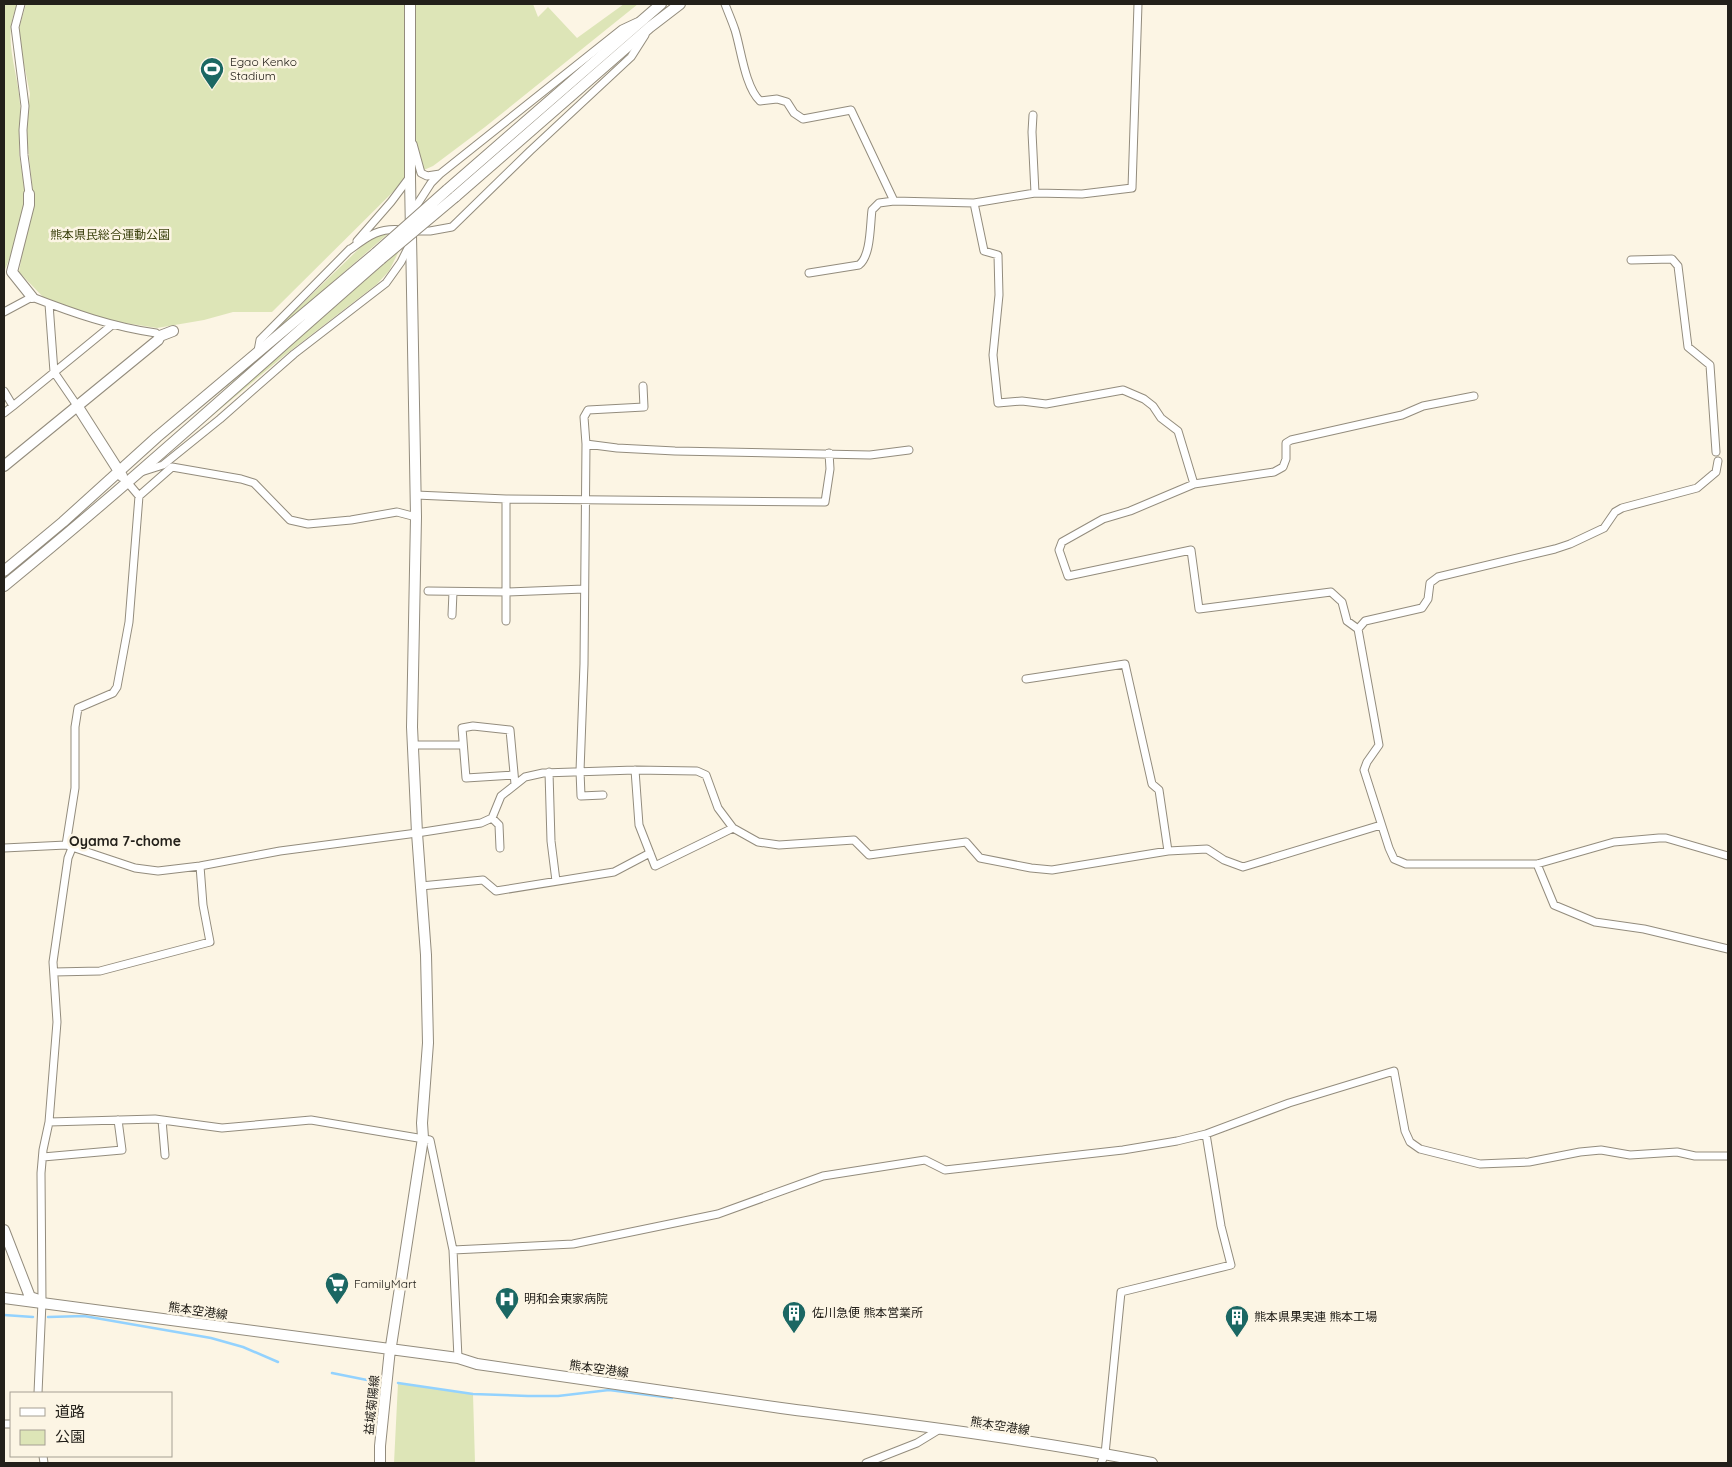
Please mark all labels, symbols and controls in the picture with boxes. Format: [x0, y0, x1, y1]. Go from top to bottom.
place label: Egao Kenko Stadium [230, 54, 297, 83]
sports icon: Egao Kenko Stadium [199, 56, 225, 90]
park label: 熊本県民総合運動公園 [50, 227, 170, 242]
district label: Oyama 7-chome [69, 832, 181, 850]
supermarket icon: FamilyMart [324, 1271, 350, 1305]
place label: FamilyMart [354, 1276, 417, 1291]
hospital icon: 明和会東家病院 [494, 1286, 520, 1320]
place label: 明和会東家病院 [524, 1291, 608, 1306]
street label: 熊本空港線 [167, 1299, 229, 1322]
building icon: 佐川急便 熊本営業所 [781, 1300, 807, 1334]
building icon: 熊本県果実連 熊本工場 [1224, 1304, 1250, 1338]
place label: 佐川急便 熊本営業所 [812, 1305, 923, 1320]
place label: 熊本県果実連 熊本工場 [1254, 1309, 1377, 1324]
street label: 熊本空港線 [568, 1357, 630, 1380]
street label: 益城菊陽線 [361, 1374, 382, 1436]
legend [10, 1392, 172, 1457]
text: 道路 [55, 1402, 85, 1421]
street label: 熊本空港線 [969, 1413, 1031, 1438]
text: 公園 [55, 1427, 85, 1446]

